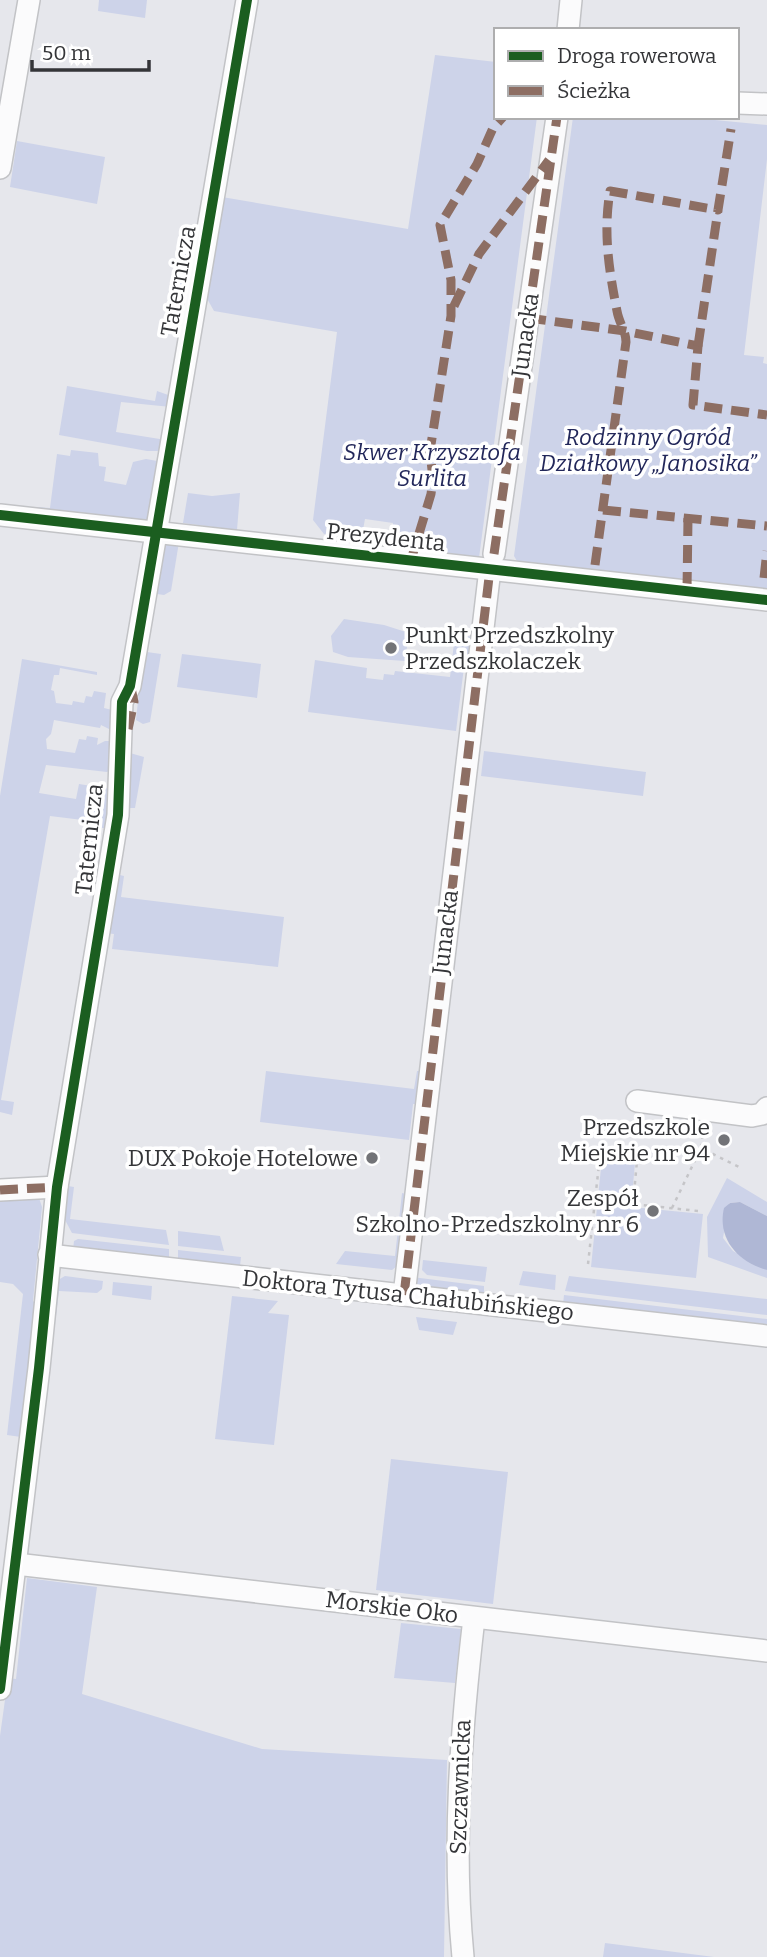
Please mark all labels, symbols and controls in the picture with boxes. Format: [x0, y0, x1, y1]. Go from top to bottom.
scale bar [32, 28, 149, 72]
legend [494, 28, 739, 119]
text: 50 m [42, 40, 91, 66]
text: Droga rowerowa [557, 43, 717, 69]
text: Ścieżka [557, 78, 631, 104]
street label: Taternicza [154, 223, 202, 339]
street label: Junacka [505, 291, 545, 380]
park label: Rodzinny Ogród Działkowy „Janosika” [539, 423, 758, 477]
park label: Skwer Krzysztofa Surlita [343, 438, 521, 492]
street label: Prezydenta [325, 517, 447, 557]
place label: Punkt Przedszkolny Przedszkolaczek [405, 621, 615, 675]
marker: Punkt Przedszkolny Przedszkolaczek [383, 640, 399, 656]
street label: Taternicza [69, 781, 109, 896]
street label: Junacka [426, 888, 464, 977]
place label: Przedszkole Miejskie nr 94 [560, 1113, 711, 1167]
marker: Przedszkole Miejskie nr 94 [716, 1132, 732, 1148]
place label: DUX Pokoje Hotelowe [128, 1144, 358, 1172]
marker: DUX Pokoje Hotelowe [364, 1150, 380, 1166]
place label: Zespół Szkolno-Przedszkolny nr 6 [355, 1184, 639, 1238]
marker: Zespół Szkolno-Przedszkolny nr 6 [645, 1203, 661, 1219]
street label: Doktora Tytusa Chałubińskiego [241, 1264, 575, 1326]
street label: Morskie Oko [324, 1585, 460, 1629]
street label: Szczawnicka [444, 1718, 476, 1855]

